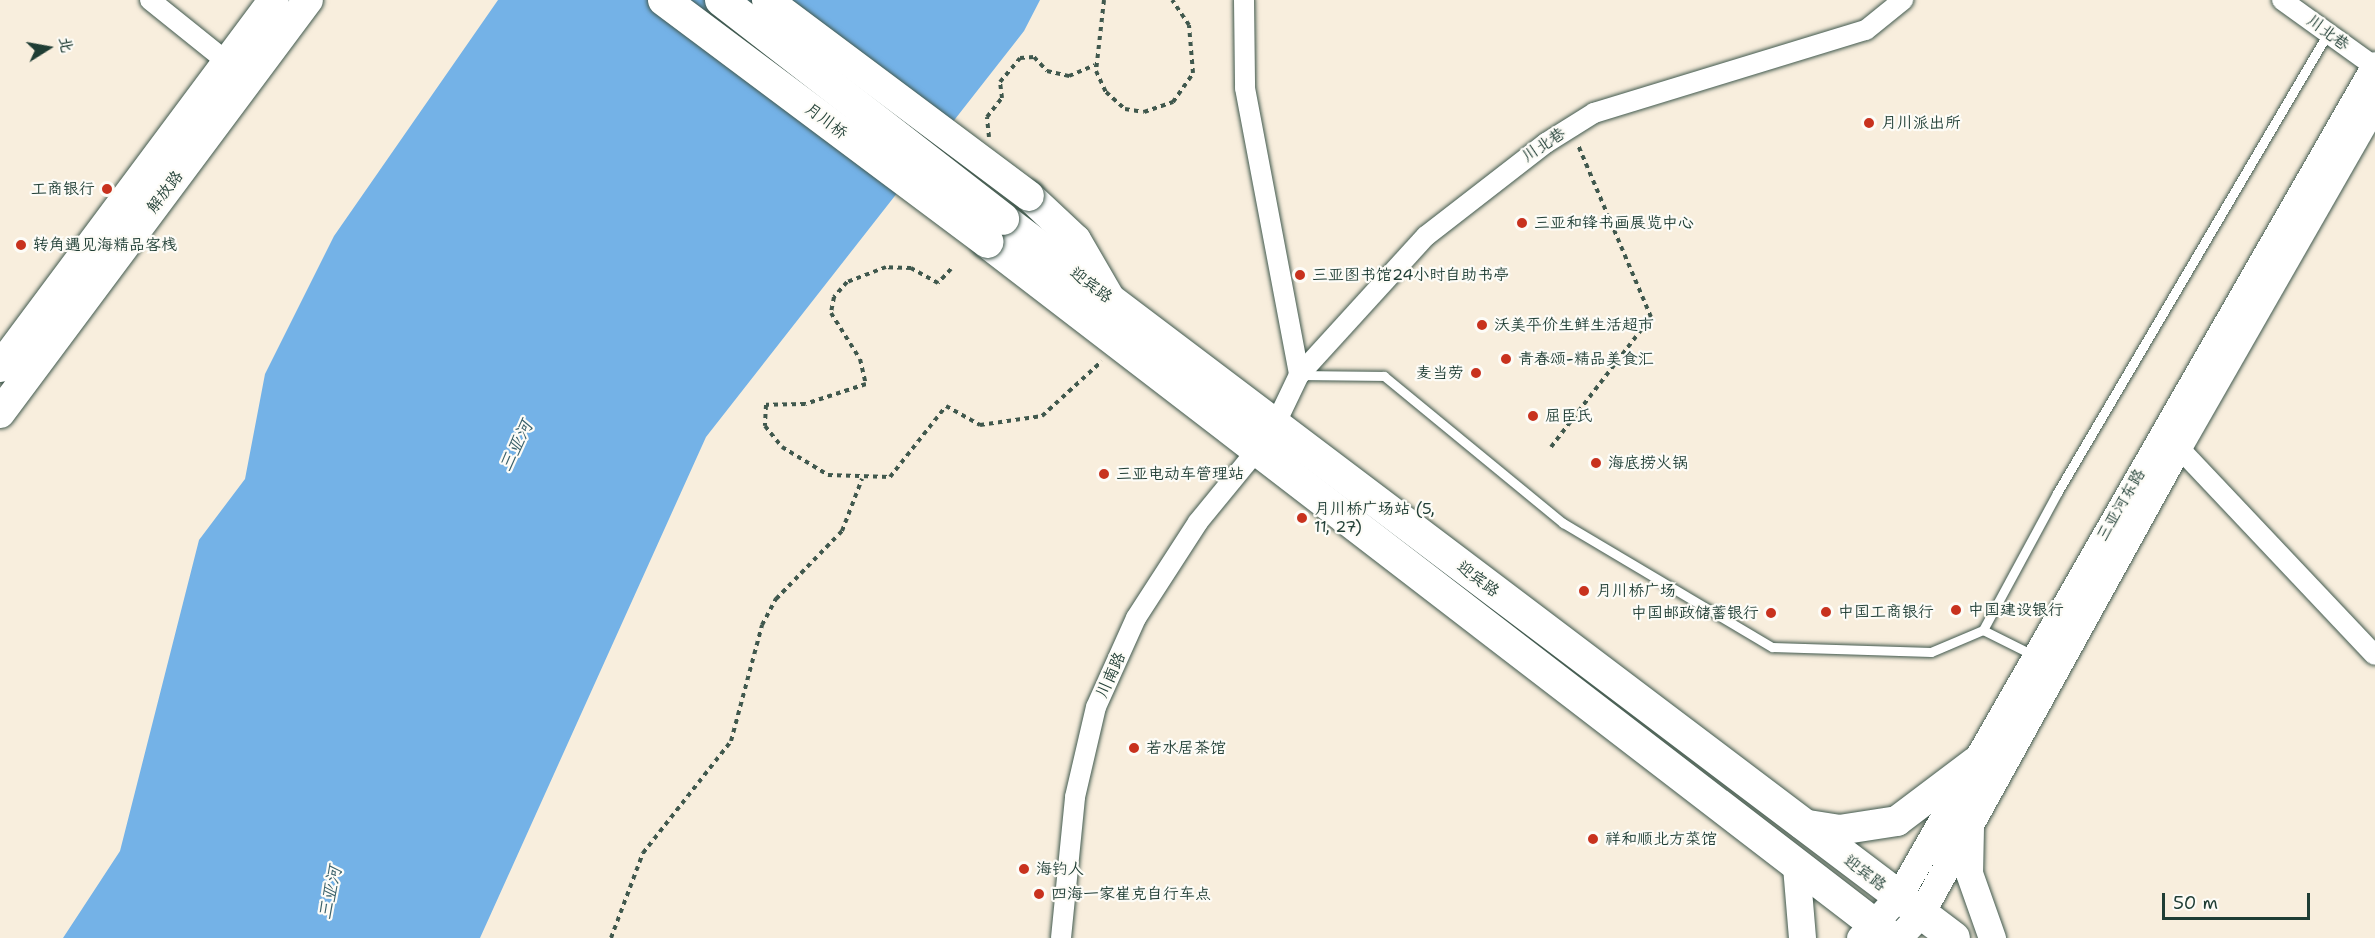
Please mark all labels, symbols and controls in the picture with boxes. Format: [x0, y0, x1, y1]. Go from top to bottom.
street label: 川北巷 [2303, 11, 2353, 55]
north arrow [18, 18, 78, 78]
text: 北 [54, 35, 78, 54]
street label: 月川桥 [801, 99, 851, 143]
place label: 月川派出所 [1881, 113, 1961, 133]
marker: 月川派出所 [1862, 116, 1876, 130]
street label: 川北巷 [1519, 124, 1569, 166]
street label: 解放路 [143, 167, 187, 217]
place label: 工商银行 [31, 179, 95, 199]
marker: 工商银行 [100, 182, 114, 196]
place label: 三亚和锋书画展览中心 [1534, 213, 1694, 233]
marker: 三亚和锋书画展览中心 [1515, 216, 1529, 230]
place label: 转角遇见海精品客栈 [33, 235, 177, 255]
marker: 转角遇见海精品客栈 [14, 238, 28, 252]
street label: 迎宾路 [1066, 263, 1116, 307]
place label: 三亚图书馆24小时自助书亭 [1312, 265, 1509, 285]
marker: 三亚图书馆24小时自助书亭 [1293, 268, 1307, 282]
place label: 沃美平价生鲜生活超市 [1494, 315, 1654, 335]
marker: 沃美平价生鲜生活超市 [1475, 318, 1489, 332]
place label: 青春颂-精品美食汇 [1518, 349, 1654, 369]
marker: 青春颂-精品美食汇 [1499, 352, 1513, 366]
place label: 麦当劳 [1416, 363, 1464, 383]
marker: 麦当劳 [1469, 366, 1483, 380]
place label: 屈臣氏 [1545, 406, 1593, 426]
marker: 屈臣氏 [1526, 409, 1540, 423]
water label: 三亚河 [494, 417, 538, 475]
place label: 海底捞火锅 [1608, 453, 1688, 473]
marker: 海底捞火锅 [1589, 456, 1603, 470]
place label: 三亚电动车管理站 [1116, 464, 1244, 484]
street label: 三亚河东路 [2093, 466, 2149, 544]
marker: 三亚电动车管理站 [1097, 467, 1111, 481]
place label: 月川桥广场站 (5, 11, 27) [1314, 499, 1435, 537]
marker: 月川桥广场站 (5, 11, 27) [1295, 511, 1309, 525]
street label: 迎宾路 [1453, 557, 1503, 601]
place label: 月川桥广场 [1596, 581, 1676, 601]
marker: 月川桥广场 [1577, 584, 1591, 598]
place label: 中国建设银行 [1968, 600, 2064, 620]
place label: 中国工商银行 [1838, 602, 1934, 622]
place label: 中国邮政储蓄银行 [1631, 603, 1759, 623]
marker: 中国建设银行 [1949, 603, 1963, 617]
marker: 中国工商银行 [1819, 605, 1833, 619]
marker: 中国邮政储蓄银行 [1764, 606, 1778, 620]
street label: 川南路 [1092, 649, 1130, 701]
place label: 若水居茶馆 [1146, 738, 1226, 758]
marker: 若水居茶馆 [1127, 741, 1141, 755]
place label: 祥和顺北方菜馆 [1605, 829, 1717, 849]
marker: 祥和顺北方菜馆 [1586, 832, 1600, 846]
street label: 迎宾路 [1840, 851, 1890, 895]
place label: 海钓人 [1036, 859, 1084, 879]
marker: 海钓人 [1017, 862, 1031, 876]
water label: 三亚河 [314, 864, 346, 922]
scale bar [2165, 881, 2314, 919]
place label: 四海一家崔克自行车点 [1051, 884, 1211, 904]
marker: 四海一家崔克自行车点 [1032, 887, 1046, 901]
text: 50 m [2173, 891, 2218, 915]

